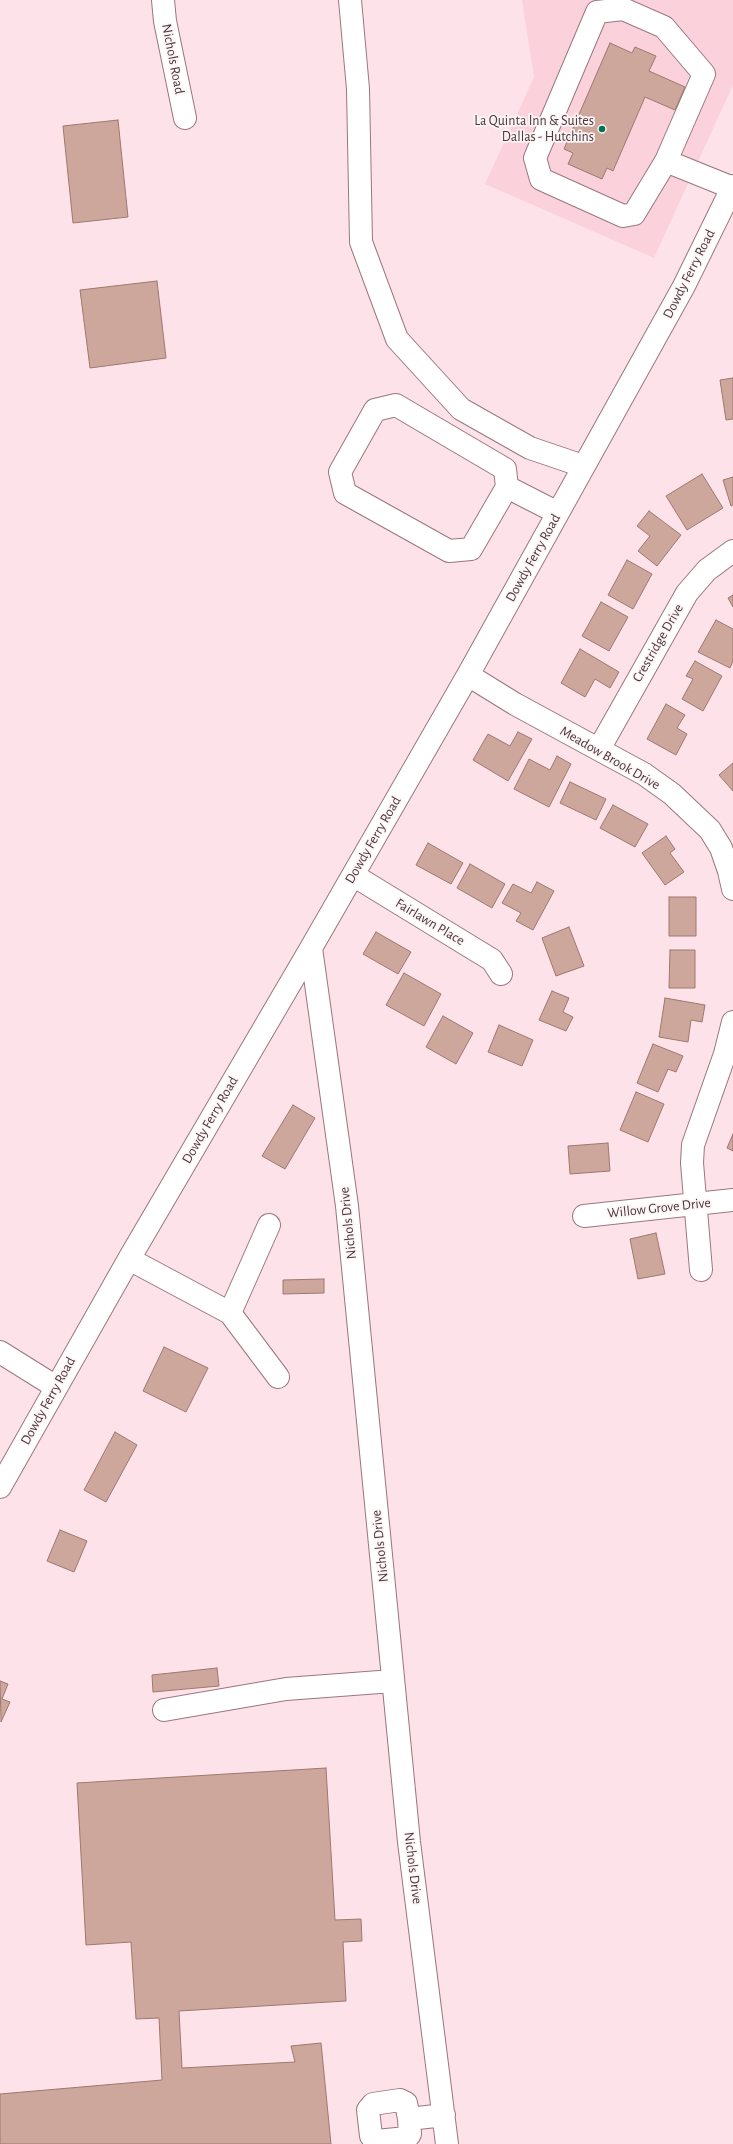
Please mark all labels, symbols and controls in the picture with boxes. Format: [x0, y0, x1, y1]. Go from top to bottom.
street label: Nichols Road [158, 22, 188, 96]
place label: La Quinta Inn & Suites Dallas - Hutchins [474, 113, 594, 146]
marker: La Quinta Inn & Suites Dallas - Hutchins [597, 124, 607, 134]
street label: Dowdy Ferry Road [659, 227, 719, 321]
street label: Dowdy Ferry Road [502, 511, 564, 605]
street label: Crestridge Drive [629, 601, 687, 685]
street label: Meadow Brook Drive [557, 723, 663, 793]
street label: Dowdy Ferry Road [341, 793, 405, 887]
street label: Fairlawn Place [392, 895, 468, 949]
street label: Dowdy Ferry Road [178, 1073, 242, 1167]
street label: Nichols Drive [336, 1186, 360, 1260]
street label: Willow Grove Drive [606, 1194, 712, 1222]
street label: Dowdy Ferry Road [17, 1354, 79, 1448]
street label: Nichols Drive [368, 1509, 392, 1583]
street label: Nichols Drive [400, 1831, 426, 1905]

